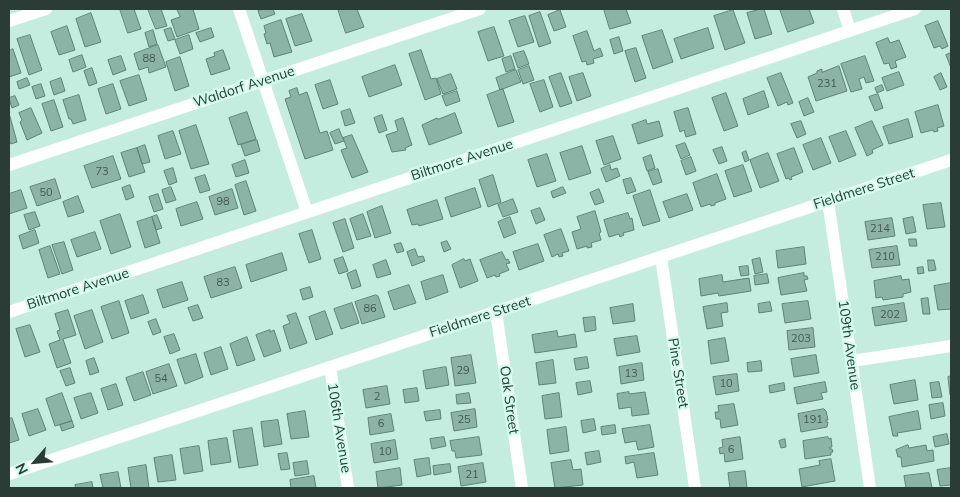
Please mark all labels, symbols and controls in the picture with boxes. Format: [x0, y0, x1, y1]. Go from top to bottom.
house number: 88 [142, 52, 156, 66]
street label: Waldorf Avenue [191, 63, 297, 111]
house number: 231 [817, 77, 837, 91]
street label: Biltmore Avenue [409, 136, 515, 184]
house number: 73 [95, 165, 109, 179]
street label: Fieldmere Street [811, 165, 917, 213]
house number: 50 [39, 186, 53, 200]
house number: 98 [216, 195, 230, 209]
house number: 214 [870, 222, 890, 236]
house number: 210 [875, 250, 895, 264]
street label: Biltmore Avenue [25, 265, 131, 313]
house number: 83 [216, 276, 230, 290]
street label: Fieldmere Street [427, 293, 533, 341]
street label: 109th Avenue [834, 299, 864, 391]
house number: 86 [363, 302, 377, 316]
house number: 202 [880, 308, 900, 322]
house number: 203 [791, 332, 811, 346]
street label: Pine Street [664, 337, 692, 409]
house number: 29 [456, 364, 470, 378]
street label: Oak Street [496, 365, 522, 435]
house number: 13 [624, 367, 638, 381]
house number: 54 [154, 372, 168, 386]
house number: 10 [719, 377, 733, 391]
street label: 106th Avenue [324, 382, 354, 474]
house number: 2 [374, 390, 380, 404]
house number: 25 [457, 413, 471, 427]
house number: 191 [803, 413, 823, 427]
house number: 6 [378, 417, 384, 431]
north arrow [10, 437, 60, 487]
house number: 6 [728, 443, 734, 457]
house number: 10 [378, 445, 392, 459]
text: N [11, 460, 32, 478]
house number: 21 [465, 468, 479, 482]

